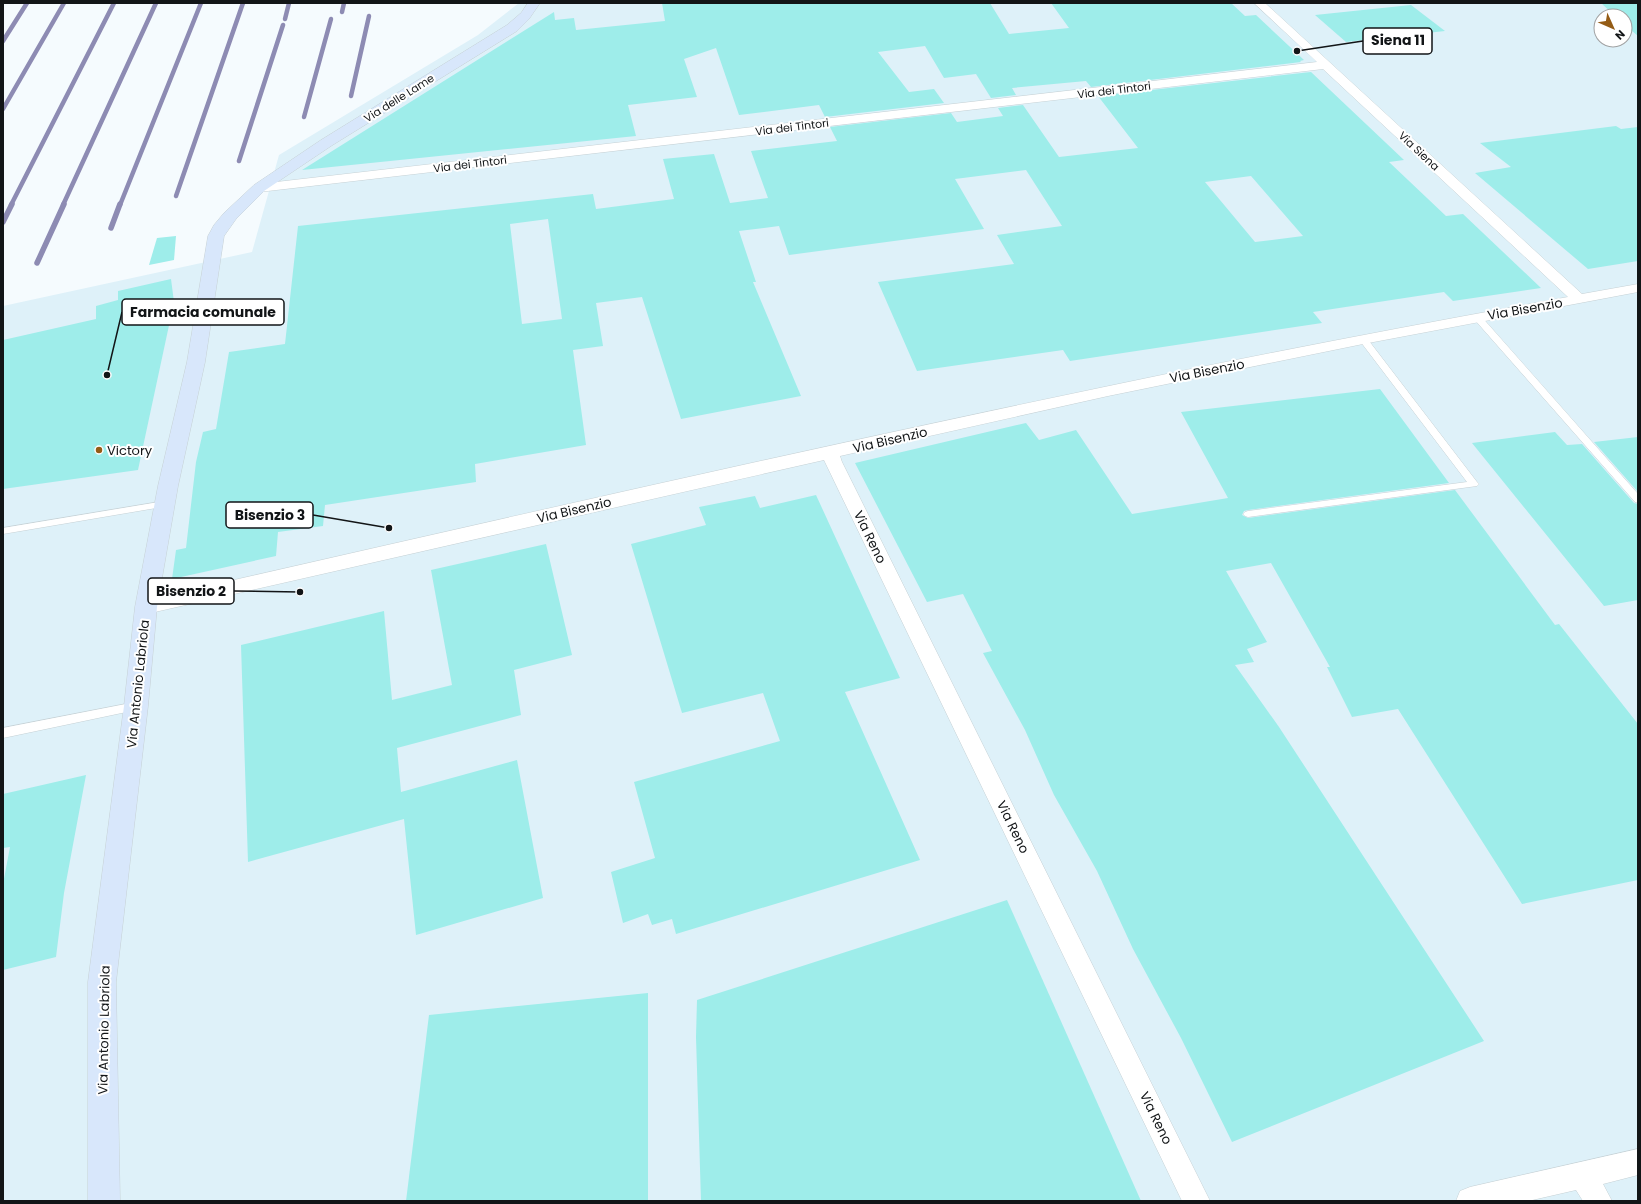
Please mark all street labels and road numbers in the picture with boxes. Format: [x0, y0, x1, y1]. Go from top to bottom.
street label: Via delle Lame [361, 70, 437, 126]
street label: Via dei Tintori [1076, 78, 1152, 102]
street label: Via dei Tintori [754, 115, 830, 139]
street label: Via Siena [1395, 128, 1443, 174]
street label: Via dei Tintori [432, 152, 508, 176]
street label: Via Bisenzio [1486, 293, 1564, 325]
street label: Via Bisenzio [1168, 354, 1246, 388]
street label: Via Bisenzio [851, 422, 929, 458]
street label: Via Bisenzio [535, 492, 613, 528]
street label: Via Reno [849, 507, 891, 567]
street label: Via Antonio Labriola [122, 619, 154, 749]
street label: Via Reno [992, 797, 1034, 857]
street label: Via Antonio Labriola [93, 965, 115, 1095]
street label: Via Reno [1135, 1088, 1177, 1148]

